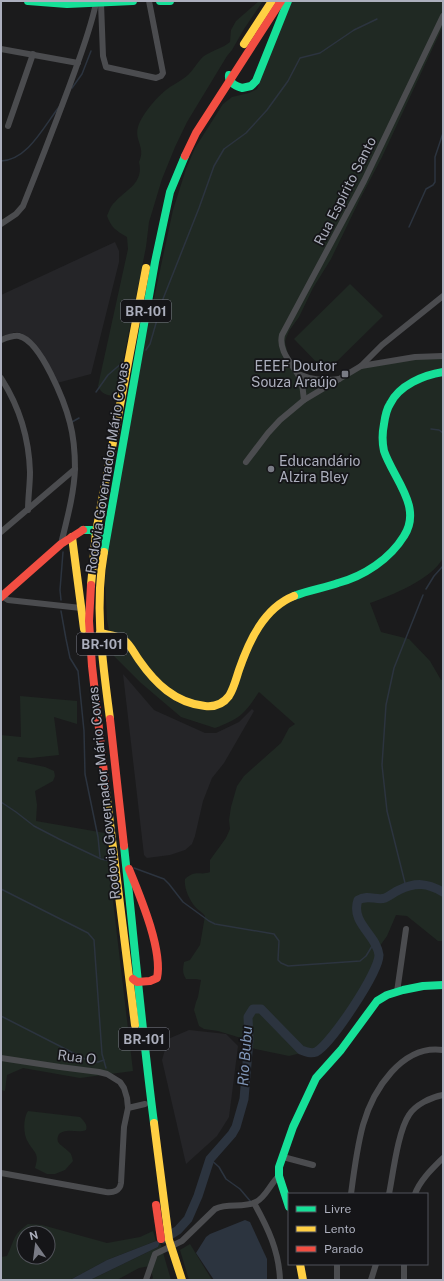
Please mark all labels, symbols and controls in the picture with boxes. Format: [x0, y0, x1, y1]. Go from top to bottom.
street label: Rua Espírito Santo [311, 134, 379, 248]
road number: BR-101 [121, 300, 171, 322]
place label: EEEF Doutor Souza Araújo [251, 358, 337, 390]
street label: Rodovia Governador Mário Covas [82, 361, 132, 575]
marker: EEEF Doutor Souza Araújo [340, 369, 350, 379]
place label: Educandário Alzira Bley [279, 453, 360, 485]
marker: Educandário Alzira Bley [266, 464, 276, 474]
road number: BR-101 [77, 633, 127, 655]
street label: Rodovia Governador Mário Covas [85, 686, 123, 900]
water label: Rio Bubu [234, 1025, 255, 1087]
road number: BR-101 [119, 1028, 169, 1050]
street label: Rua O [57, 1047, 97, 1067]
legend [288, 1193, 428, 1265]
text: Livre [324, 1202, 352, 1216]
text: Lento [324, 1222, 356, 1236]
north arrow [16, 1225, 56, 1265]
text: N [28, 1228, 39, 1242]
text: Parado [324, 1242, 363, 1256]

